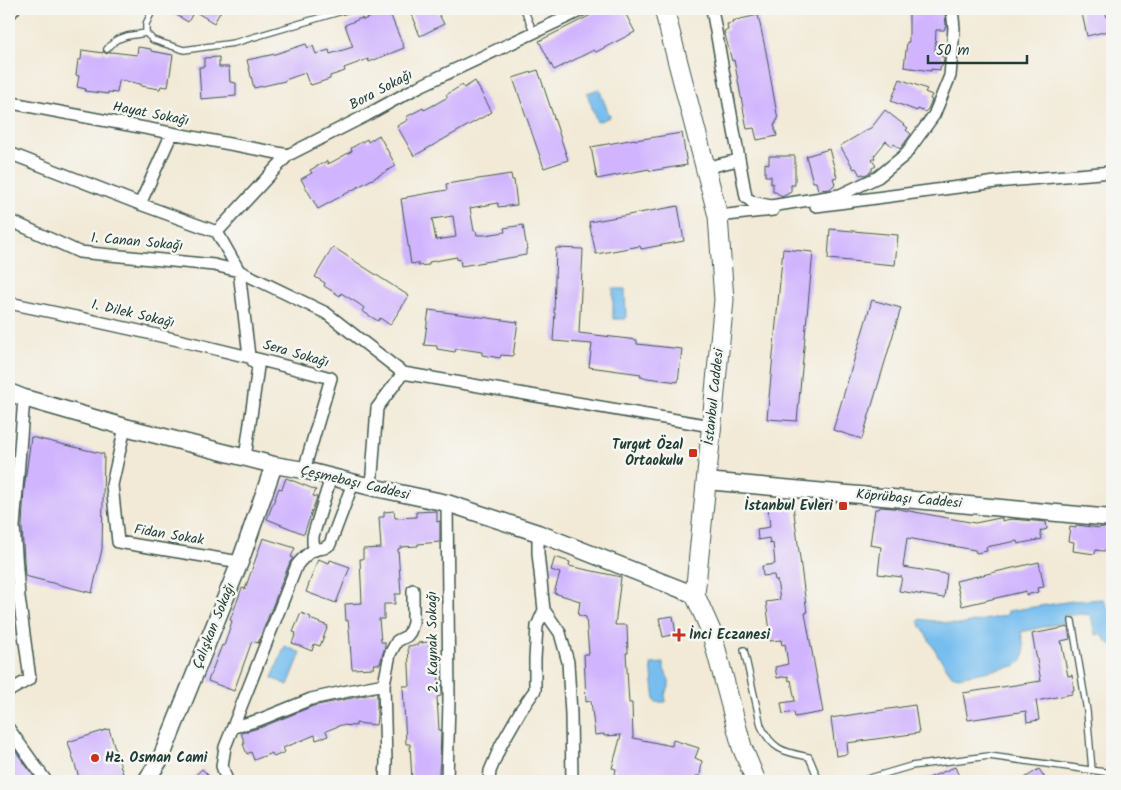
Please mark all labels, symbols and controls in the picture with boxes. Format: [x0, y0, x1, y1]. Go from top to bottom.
scale bar [928, 32, 1027, 64]
text: 50 m [936, 39, 970, 63]
street label: Bora Sokağı [345, 64, 417, 116]
street label: Hayat Sokağı [111, 96, 191, 132]
street label: 1. Canan Sokağı [90, 227, 184, 257]
street label: 1. Dilek Sokağı [89, 294, 177, 334]
street label: Sera Sokağı [260, 334, 332, 374]
street label: İstanbul Caddesi [698, 347, 730, 447]
place label: Turgut Özal Ortaokulu [612, 434, 683, 472]
marker: Turgut Özal Ortaokulu [687, 447, 699, 459]
street label: Çeşmebaşı Caddesi [298, 460, 413, 506]
street label: Köprübaşı Caddesi [855, 483, 964, 515]
place label: İstanbul Evleri [744, 495, 833, 517]
marker: İstanbul Evleri [837, 500, 849, 512]
street label: Fidan Sokak [132, 519, 206, 551]
street label: Çalışkan Sokağı [187, 579, 241, 672]
street label: 2. Kaynak Sokağı [421, 591, 445, 693]
place label: İnci Eczanesi [689, 624, 771, 646]
marker: İnci Eczanesi [673, 629, 685, 641]
place label: Hz. Osman Cami [105, 747, 208, 769]
marker: Hz. Osman Cami [89, 752, 101, 764]

